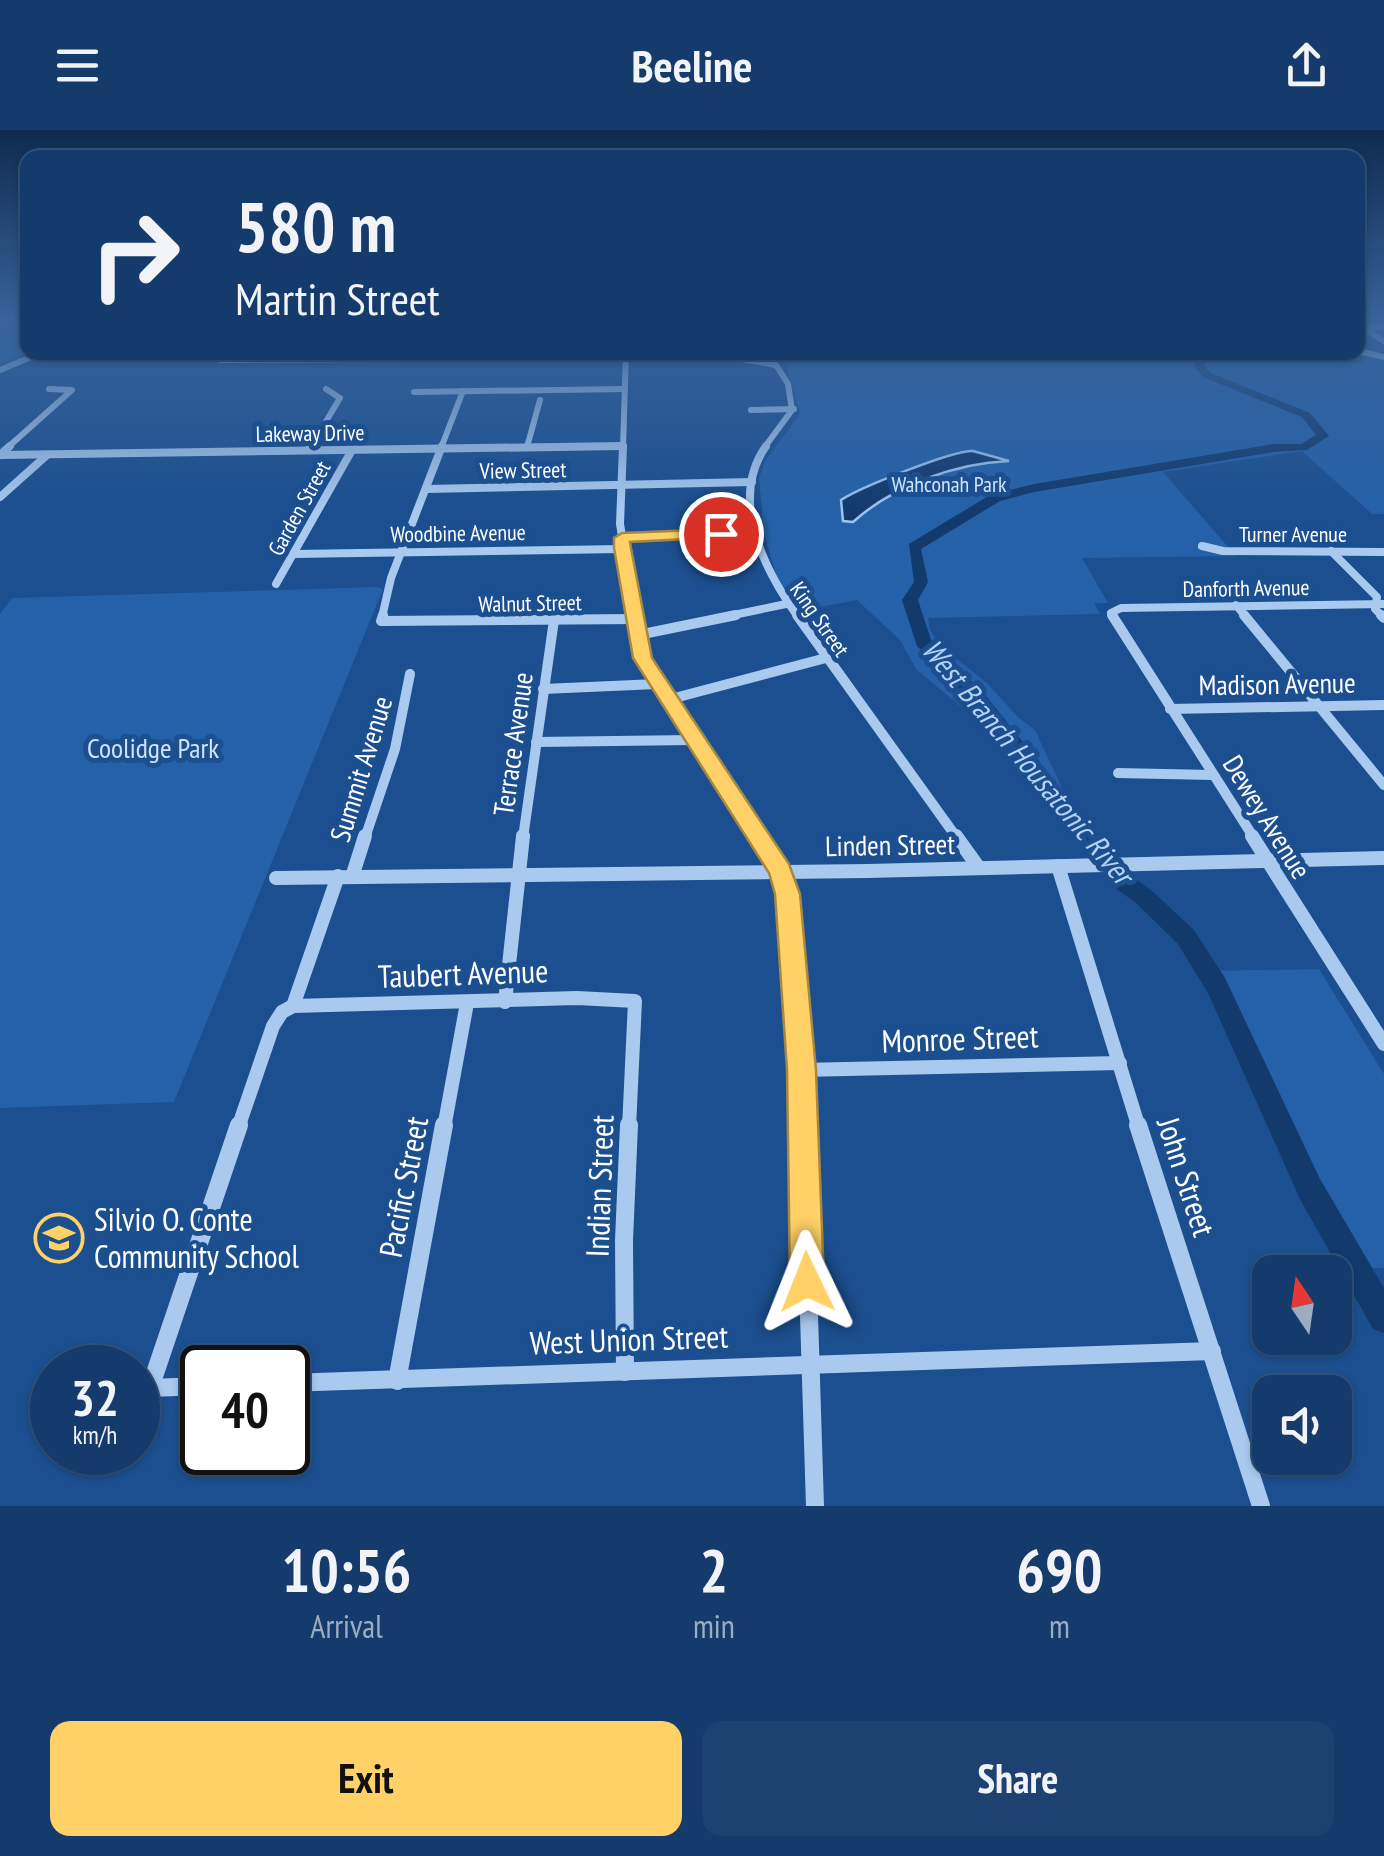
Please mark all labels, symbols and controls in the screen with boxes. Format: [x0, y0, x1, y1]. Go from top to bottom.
text: Beeline [631, 36, 753, 94]
icon: menu [50, 38, 105, 93]
icon: share [1279, 38, 1334, 93]
text: 580 m [235, 181, 396, 271]
icon: right [70, 190, 200, 320]
text: Martin Street [235, 269, 440, 327]
street label: Lakeway Drive [255, 418, 365, 448]
street label: View Street [478, 455, 567, 485]
street label: Garden Street [262, 456, 336, 560]
park label: Wahconah Park [892, 470, 1007, 498]
pin [679, 492, 764, 577]
icon: arrive [694, 507, 749, 562]
street label: Woodbine Avenue [390, 518, 526, 548]
street label: Turner Avenue [1239, 520, 1347, 548]
street label: Danforth Avenue [1182, 573, 1310, 603]
street label: King Street [784, 576, 856, 662]
street label: Walnut Street [478, 588, 582, 618]
water label: West Branch Housatonic River [914, 630, 1145, 895]
street label: Madison Avenue [1198, 664, 1356, 703]
street label: Terrace Avenue [484, 670, 541, 818]
street label: Summit Avenue [321, 692, 400, 846]
park label: Coolidge Park [87, 729, 219, 766]
street label: Dewey Avenue [1215, 748, 1320, 886]
street label: Linden Street [825, 825, 956, 864]
street label: Taubert Avenue [377, 949, 549, 997]
street label: Monroe Street [881, 1014, 1039, 1062]
street label: John Street [1148, 1111, 1226, 1242]
street label: Pacific Street [369, 1113, 437, 1261]
street label: Indian Street [576, 1114, 622, 1258]
place label: Silvio O. Conte Community School [94, 1198, 299, 1277]
school or university icon: Silvio O. Conte Community School [33, 1212, 85, 1264]
position arrow [755, 1230, 859, 1334]
north arrow [1252, 1255, 1352, 1355]
map controls [1252, 1255, 1352, 1475]
street label: West Union Street [529, 1315, 729, 1363]
speed limit sign: 40 [180, 1345, 310, 1475]
text: 32 [71, 1365, 119, 1430]
button: sound [1252, 1375, 1352, 1475]
text: km/h [73, 1419, 117, 1451]
text: 10:56 [282, 1531, 411, 1609]
text: 2 [700, 1531, 728, 1609]
text: 690 [1016, 1531, 1102, 1609]
text: Arrival [310, 1605, 383, 1647]
text: min [693, 1605, 735, 1647]
text: m [1049, 1605, 1070, 1647]
button: Exit [50, 1721, 682, 1836]
button: Share [702, 1721, 1334, 1836]

